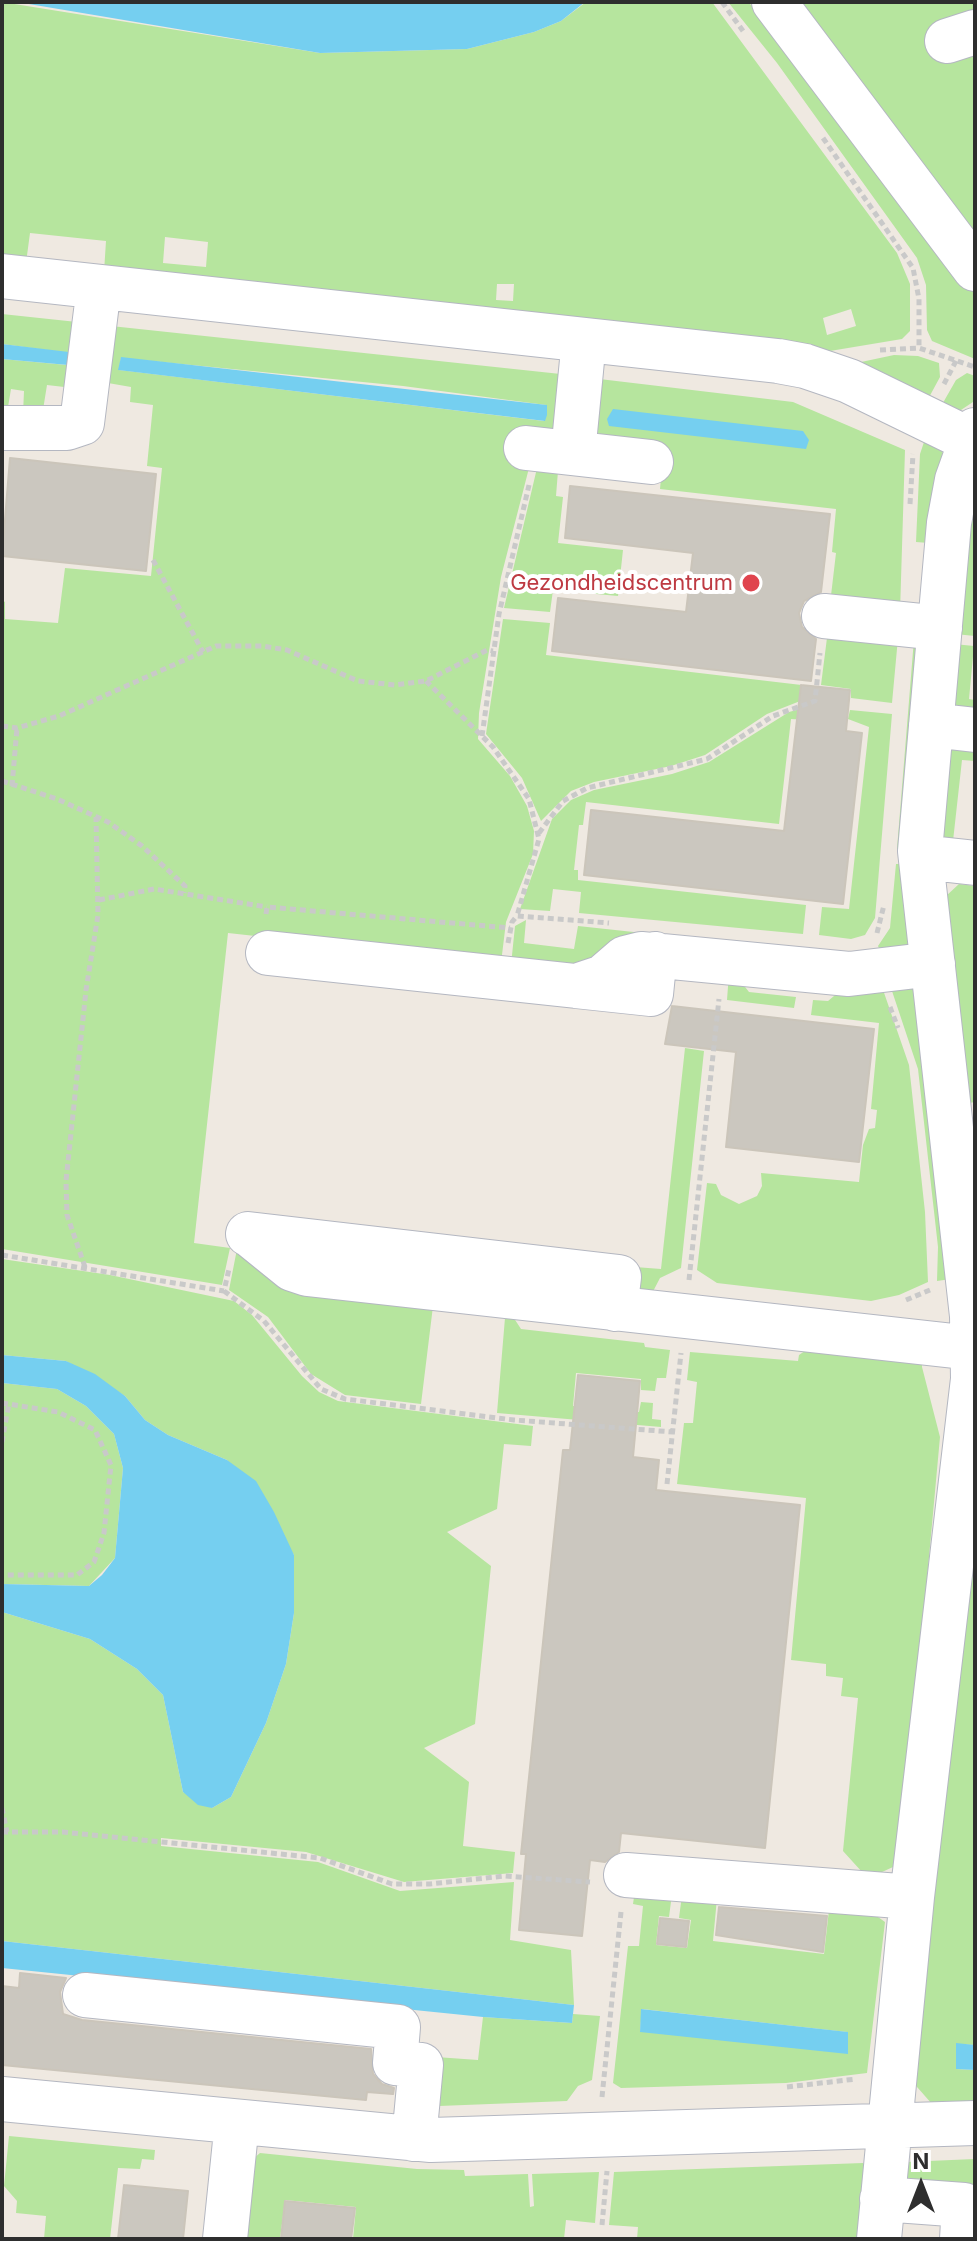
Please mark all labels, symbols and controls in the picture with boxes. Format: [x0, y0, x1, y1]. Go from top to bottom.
place label: Gezondheidscentrum [510, 570, 733, 596]
marker: Gezondheidscentrum [740, 572, 762, 594]
north arrow [881, 2145, 961, 2225]
text: N [913, 2148, 929, 2174]

